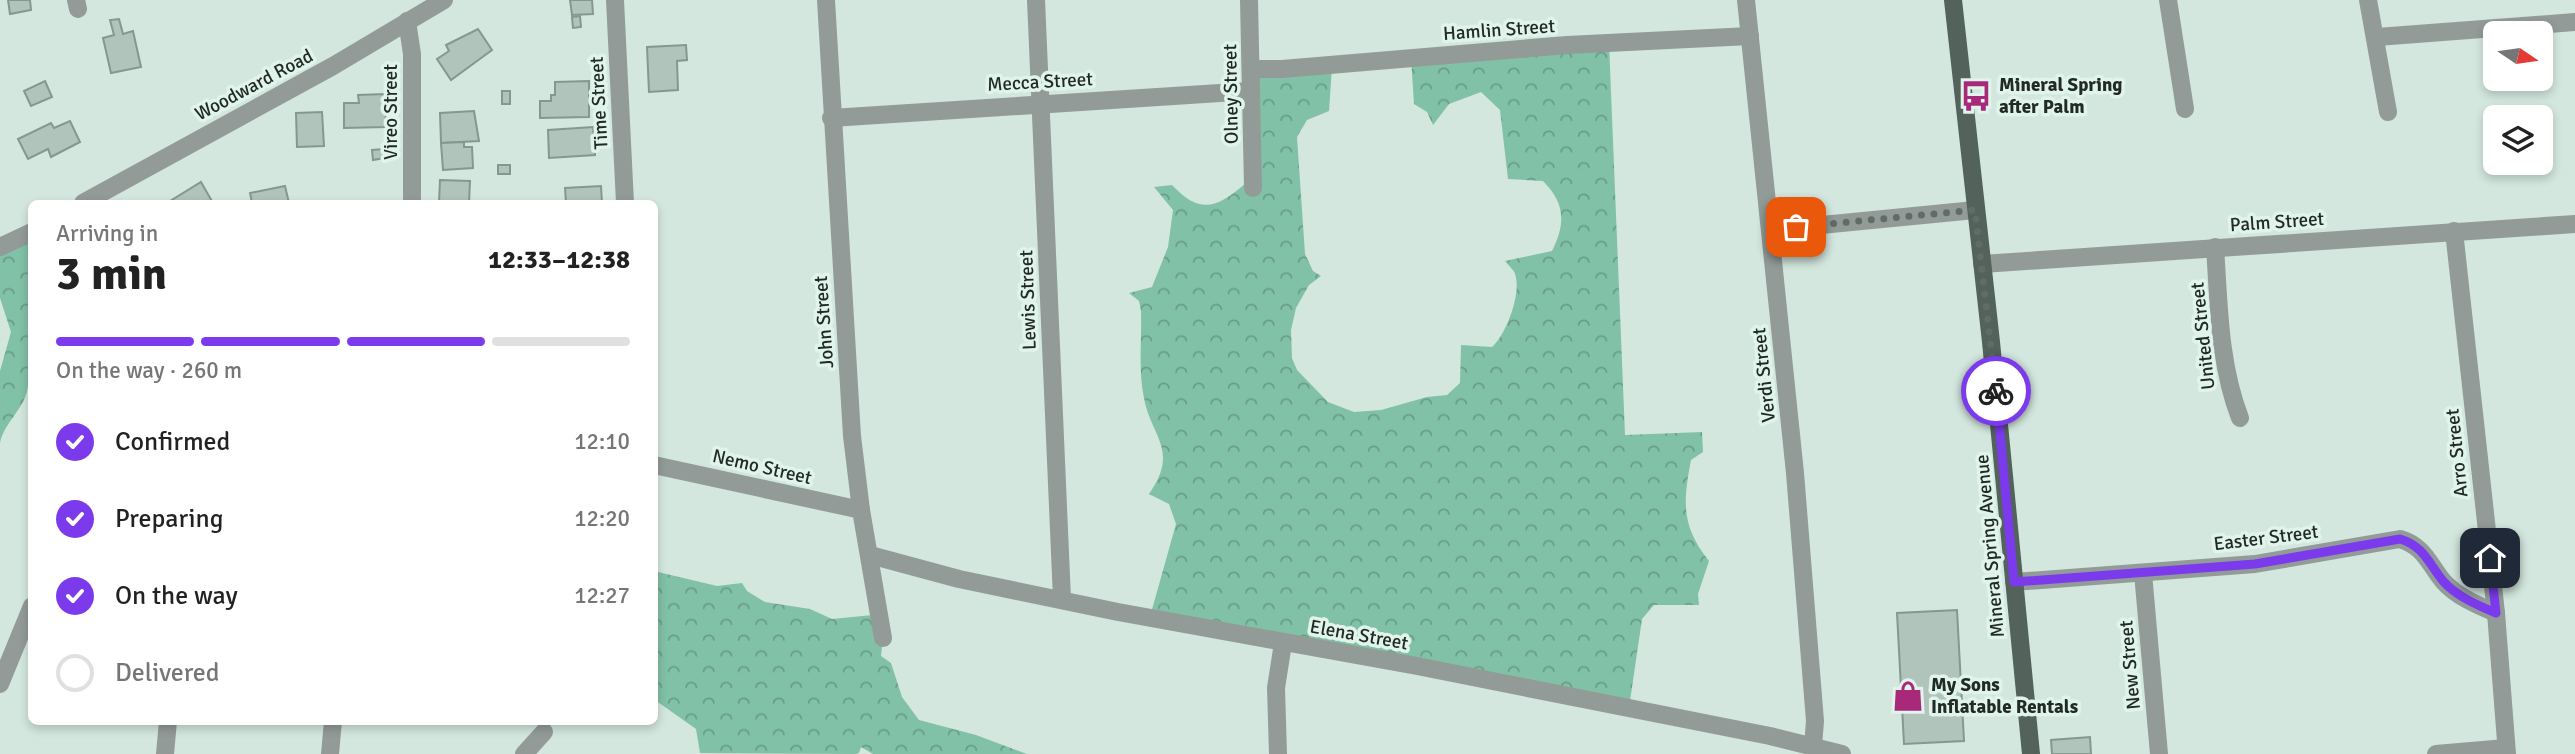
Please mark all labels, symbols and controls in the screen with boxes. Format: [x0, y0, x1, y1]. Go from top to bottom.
street label: Hamlin Street [1442, 14, 1556, 46]
north arrow [2483, 21, 2553, 91]
map controls [2483, 21, 2553, 175]
street label: Olney Street [1218, 43, 1244, 144]
street label: Woodward Road [191, 44, 317, 126]
street label: Time Street [585, 56, 613, 150]
street label: Vireo Street [379, 64, 403, 160]
street label: Mecca Street [986, 67, 1094, 97]
place label: Mineral Spring after Palm [1999, 73, 2123, 119]
bus stop icon: Mineral Spring after Palm [1959, 79, 1993, 113]
button: layers [2483, 105, 2553, 175]
pin [1766, 197, 1826, 257]
street label: Palm Street [2229, 207, 2325, 237]
icon: bag [1777, 208, 1815, 246]
text: Arriving in [56, 219, 158, 248]
text: 12:33–12:38 [488, 244, 630, 276]
text: 3 min [56, 246, 167, 302]
street label: Lewis Street [1014, 249, 1042, 350]
street label: John Street [809, 275, 839, 369]
street label: United Street [2185, 281, 2221, 391]
street label: Verdi Street [1747, 326, 1781, 424]
text: On the way · 260 m [56, 356, 242, 385]
courier [1961, 356, 2031, 426]
icon: bike [1977, 372, 2015, 410]
street label: Arro Street [2440, 407, 2474, 498]
icon: check [56, 423, 94, 461]
text: Confirmed [115, 426, 230, 458]
text: 12:10 [574, 427, 630, 456]
street label: Nemo Street [710, 444, 814, 490]
street label: Mineral Spring Avenue [1970, 453, 2010, 639]
icon: check [56, 500, 94, 538]
text: Preparing [115, 503, 223, 535]
text: 12:20 [574, 504, 630, 533]
street label: Easter Street [2212, 520, 2320, 556]
pin [2460, 528, 2520, 588]
icon: home [2471, 539, 2509, 577]
icon: check [56, 577, 94, 615]
text: On the way [115, 580, 238, 612]
text: 12:27 [574, 581, 630, 610]
street label: Elena Street [1308, 615, 1410, 656]
street label: New Street [2114, 619, 2146, 711]
text: Delivered [115, 657, 220, 689]
place label: My Sons Inflatable Rentals [1931, 673, 2078, 719]
shop icon: My Sons Inflatable Rentals [1891, 679, 1925, 713]

